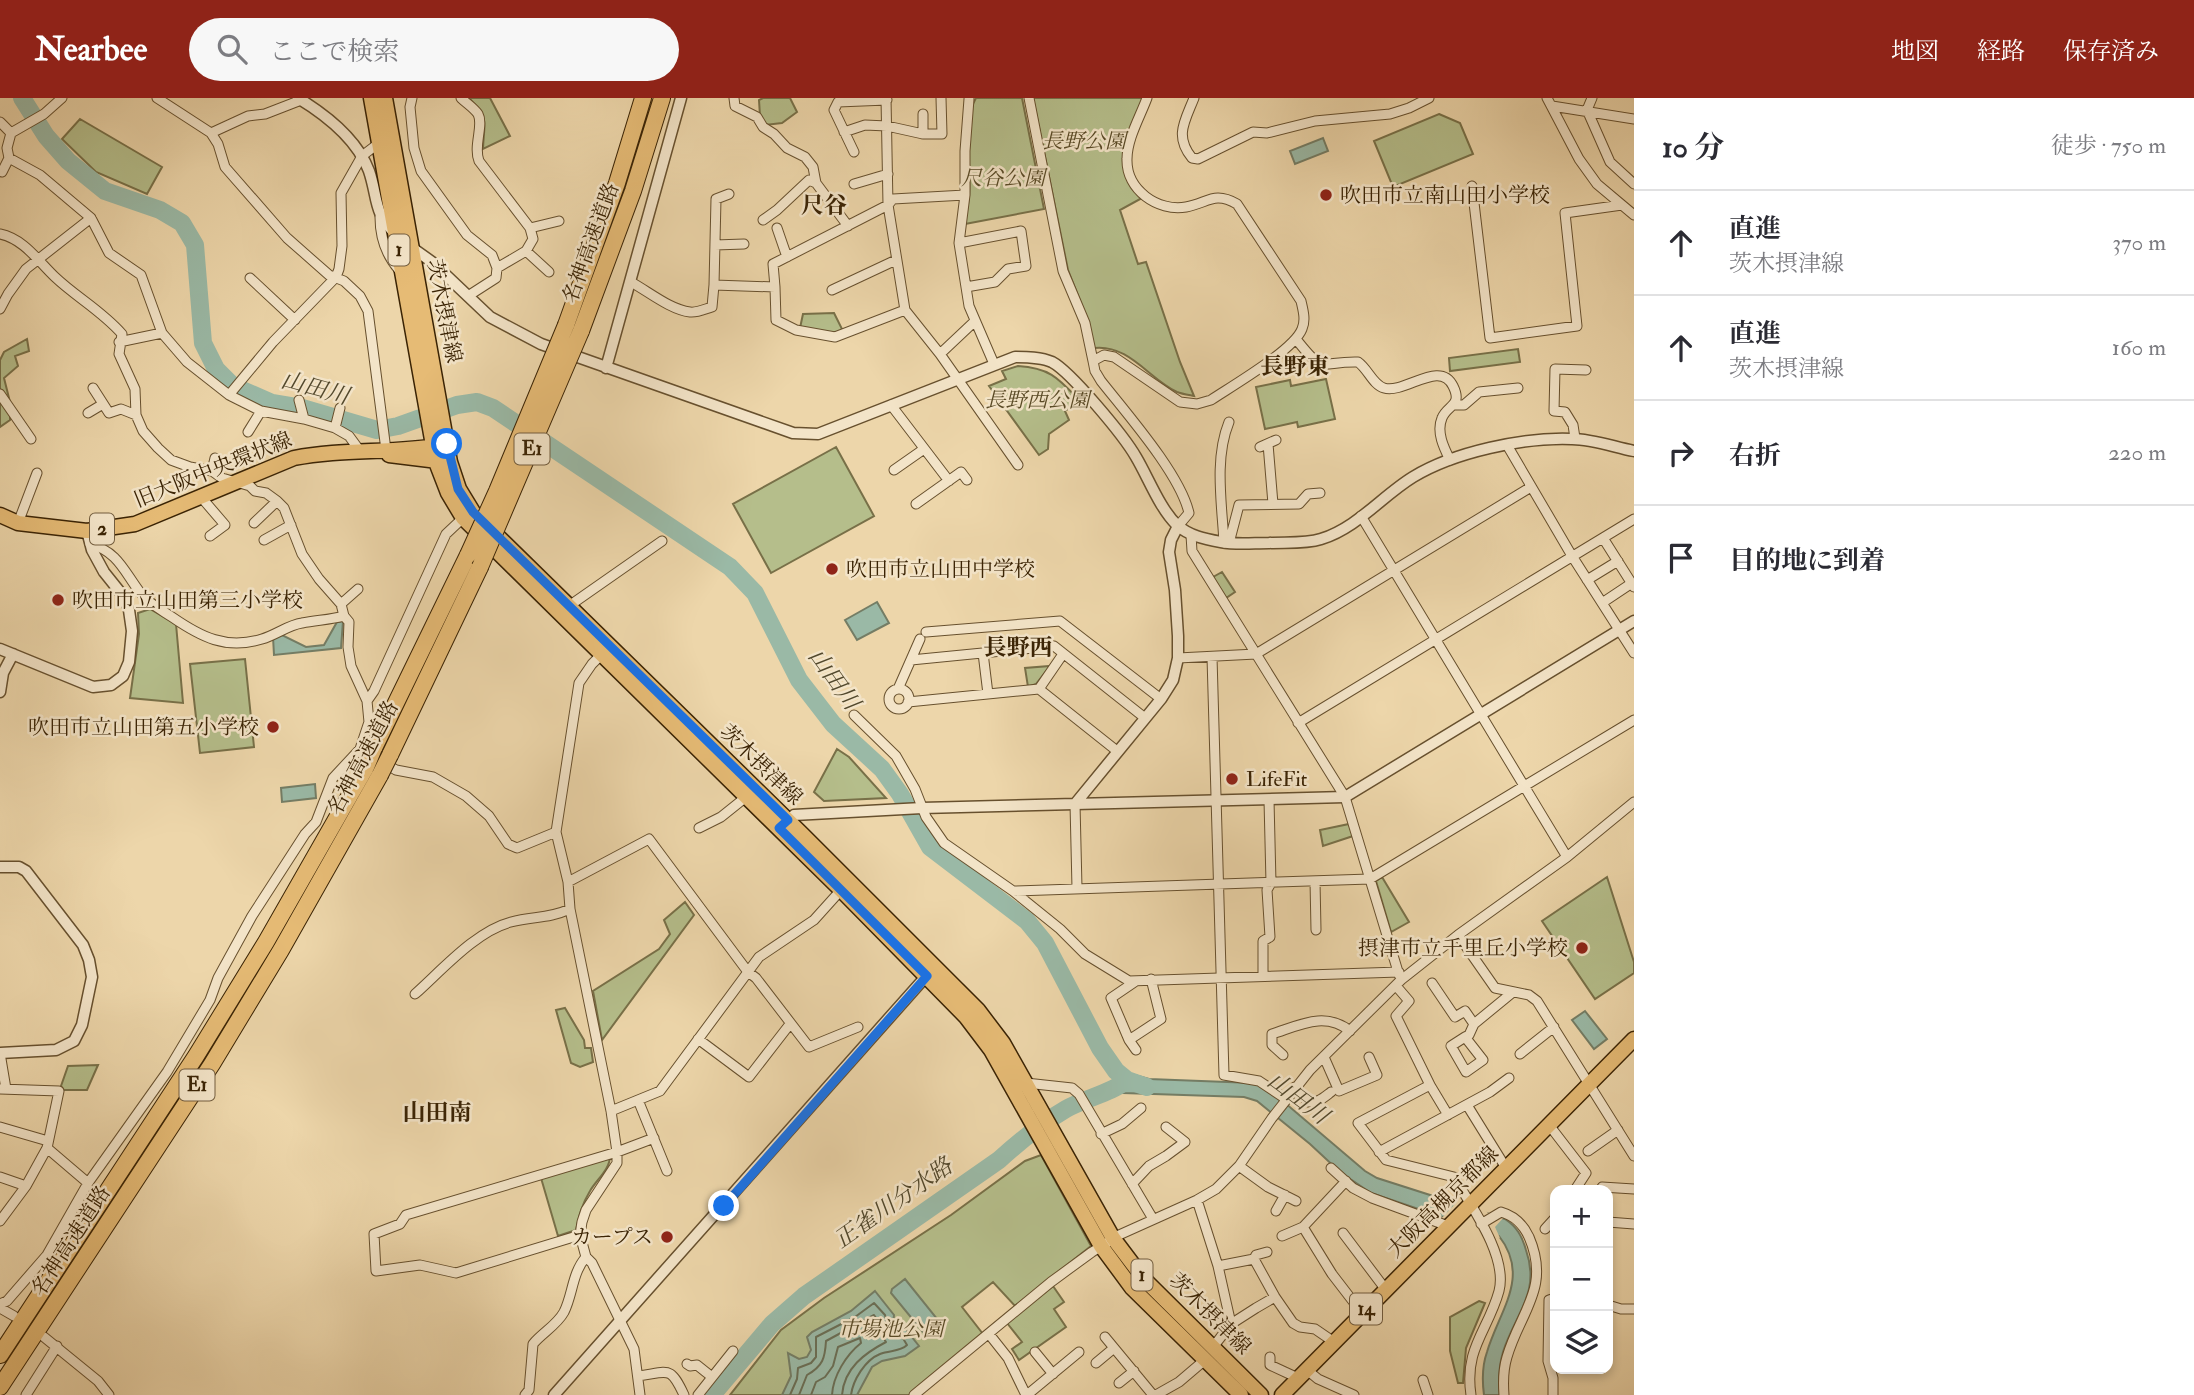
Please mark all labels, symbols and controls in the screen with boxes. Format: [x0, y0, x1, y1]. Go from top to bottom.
search box [189, 18, 679, 81]
text: Nearbee [35, 29, 147, 70]
icon: search [213, 30, 251, 68]
text: ここで検索 [269, 36, 399, 68]
text: 地図 [1891, 36, 1939, 67]
text: 経路 [1977, 36, 2025, 67]
text: 保存済み [2063, 36, 2159, 67]
park label: 長野公園 [1042, 128, 1129, 155]
text: 10 分 [1662, 129, 1724, 166]
text: 徒歩 · 750 m [2051, 131, 2166, 160]
park label: 尺谷公園 [961, 165, 1048, 192]
street label: 名神高速道路 [557, 179, 625, 307]
place label: 吹田市立南山田小学校 [1340, 182, 1550, 209]
marker: 吹田市立南山田小学校 [1318, 187, 1334, 203]
district label: 尺谷 [801, 191, 847, 220]
text: 直進 [1729, 213, 1781, 245]
icon: ahead [1662, 224, 1700, 262]
text: 370 m [2112, 228, 2166, 257]
road number: 1 [388, 234, 410, 266]
text: 茨木摂津線 [1729, 249, 1844, 278]
street label: 茨木摂津線 [421, 257, 467, 365]
text: 直進 [1729, 318, 1781, 350]
icon: ahead [1662, 329, 1700, 367]
text: 160 m [2112, 333, 2166, 362]
district label: 長野東 [1261, 352, 1330, 381]
text: 茨木摂津線 [1729, 354, 1844, 383]
water label: 山田川 [278, 365, 355, 412]
park label: 長野西公園 [985, 387, 1092, 414]
street label: 旧大阪中央環状線 [130, 426, 296, 514]
route start [431, 428, 462, 459]
road number: E1 [514, 434, 550, 464]
icon: right [1662, 434, 1700, 472]
text: 220 m [2108, 438, 2166, 467]
text: 右折 [1729, 440, 1781, 472]
road number: 2 [90, 514, 114, 544]
icon: arrive [1662, 539, 1700, 577]
text: 目的地に到着 [1729, 545, 1885, 577]
place label: 吹田市立山田中学校 [846, 556, 1035, 583]
marker: 吹田市立山田中学校 [824, 561, 840, 577]
place label: 吹田市立山田第三小学校 [72, 587, 303, 614]
marker: 吹田市立山田第三小学校 [50, 592, 66, 608]
district label: 長野西 [984, 633, 1053, 662]
water label: 山田川 [802, 643, 868, 718]
street label: 名神高速道路 [322, 696, 404, 820]
place label: 吹田市立山田第五小学校 [28, 714, 259, 741]
marker: 吹田市立山田第五小学校 [265, 719, 281, 735]
street label: 茨木摂津線 [714, 719, 808, 811]
place label: LifeFit [1246, 766, 1308, 793]
marker: LifeFit [1224, 771, 1240, 787]
place label: 摂津市立千里丘小学校 [1358, 935, 1568, 962]
marker: 摂津市立千里丘小学校 [1574, 940, 1590, 956]
water label: 山田川 [1262, 1066, 1337, 1132]
road number: E1 [180, 1070, 214, 1100]
district label: 山田南 [403, 1098, 472, 1127]
street label: 大阪高槻京都線 [1381, 1140, 1505, 1264]
water label: 正雀川分水路 [828, 1150, 959, 1254]
street label: 名神高速道路 [25, 1181, 117, 1301]
map controls [1550, 1185, 1613, 1374]
button: + [1550, 1185, 1613, 1248]
route end [708, 1190, 739, 1221]
place label: カープス [571, 1224, 653, 1251]
marker: カープス [659, 1229, 675, 1245]
button: − [1550, 1248, 1613, 1311]
road number: 1 [1132, 1260, 1152, 1290]
street label: 茨木摂津線 [1163, 1267, 1257, 1361]
road number: 14 [1350, 1294, 1382, 1324]
button: layers [1550, 1311, 1613, 1374]
park label: 市場池公園 [839, 1316, 946, 1343]

